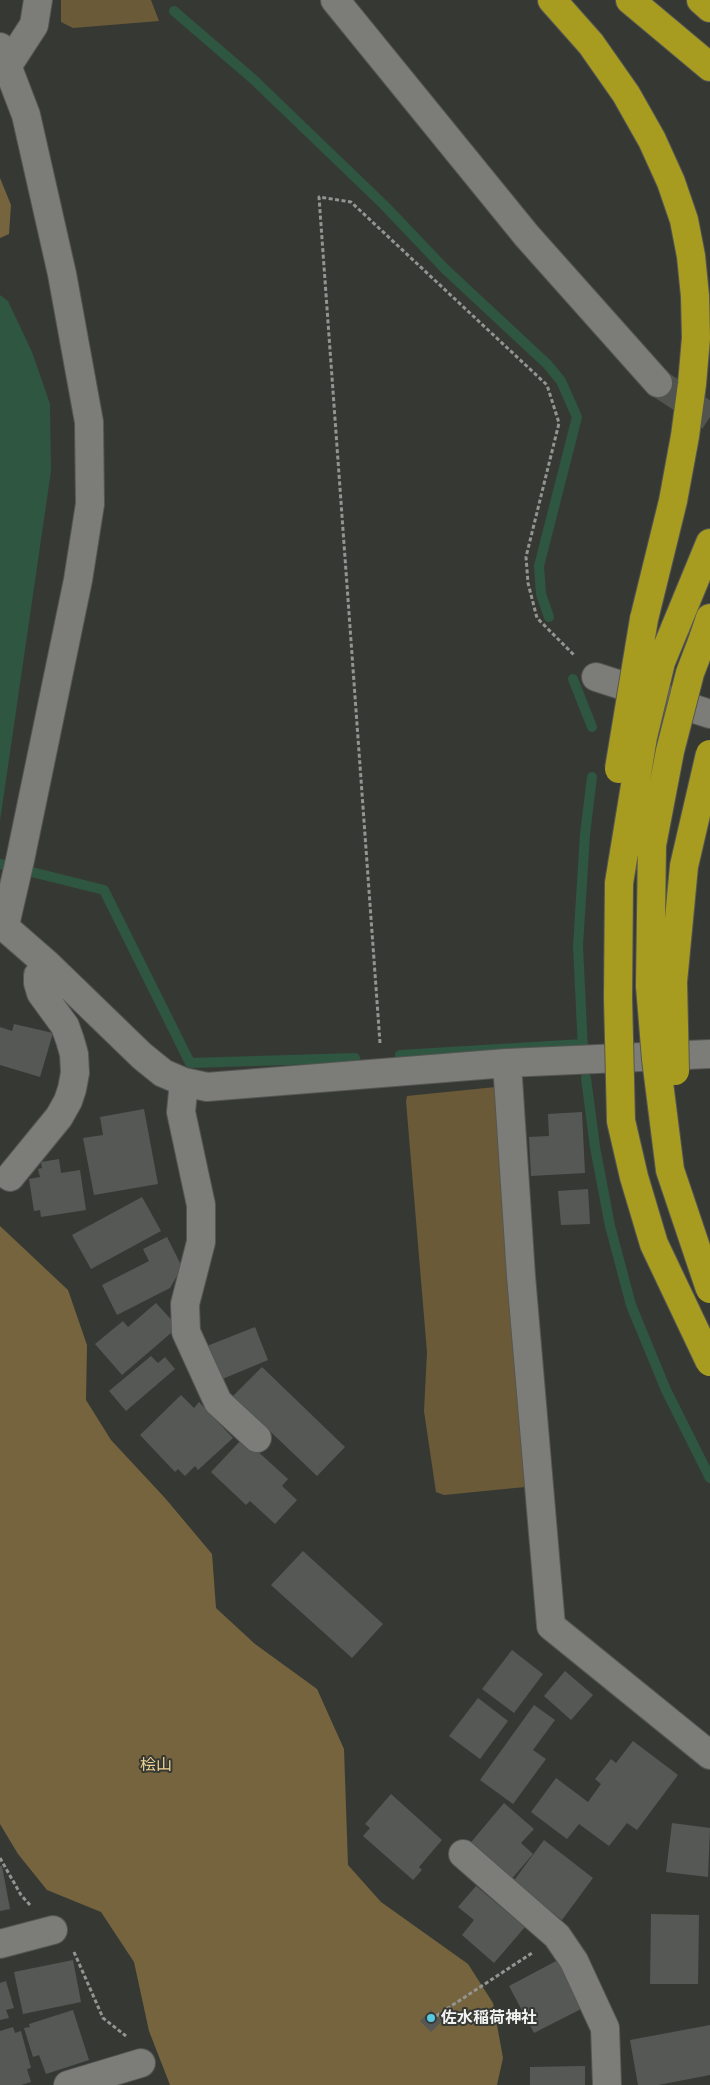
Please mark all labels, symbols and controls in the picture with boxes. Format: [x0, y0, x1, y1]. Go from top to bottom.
park label: 桧山 [140, 1755, 172, 1775]
place label: 佐水稲荷神社 [441, 2008, 537, 2028]
marker: 佐水稲荷神社 [425, 2012, 437, 2024]

